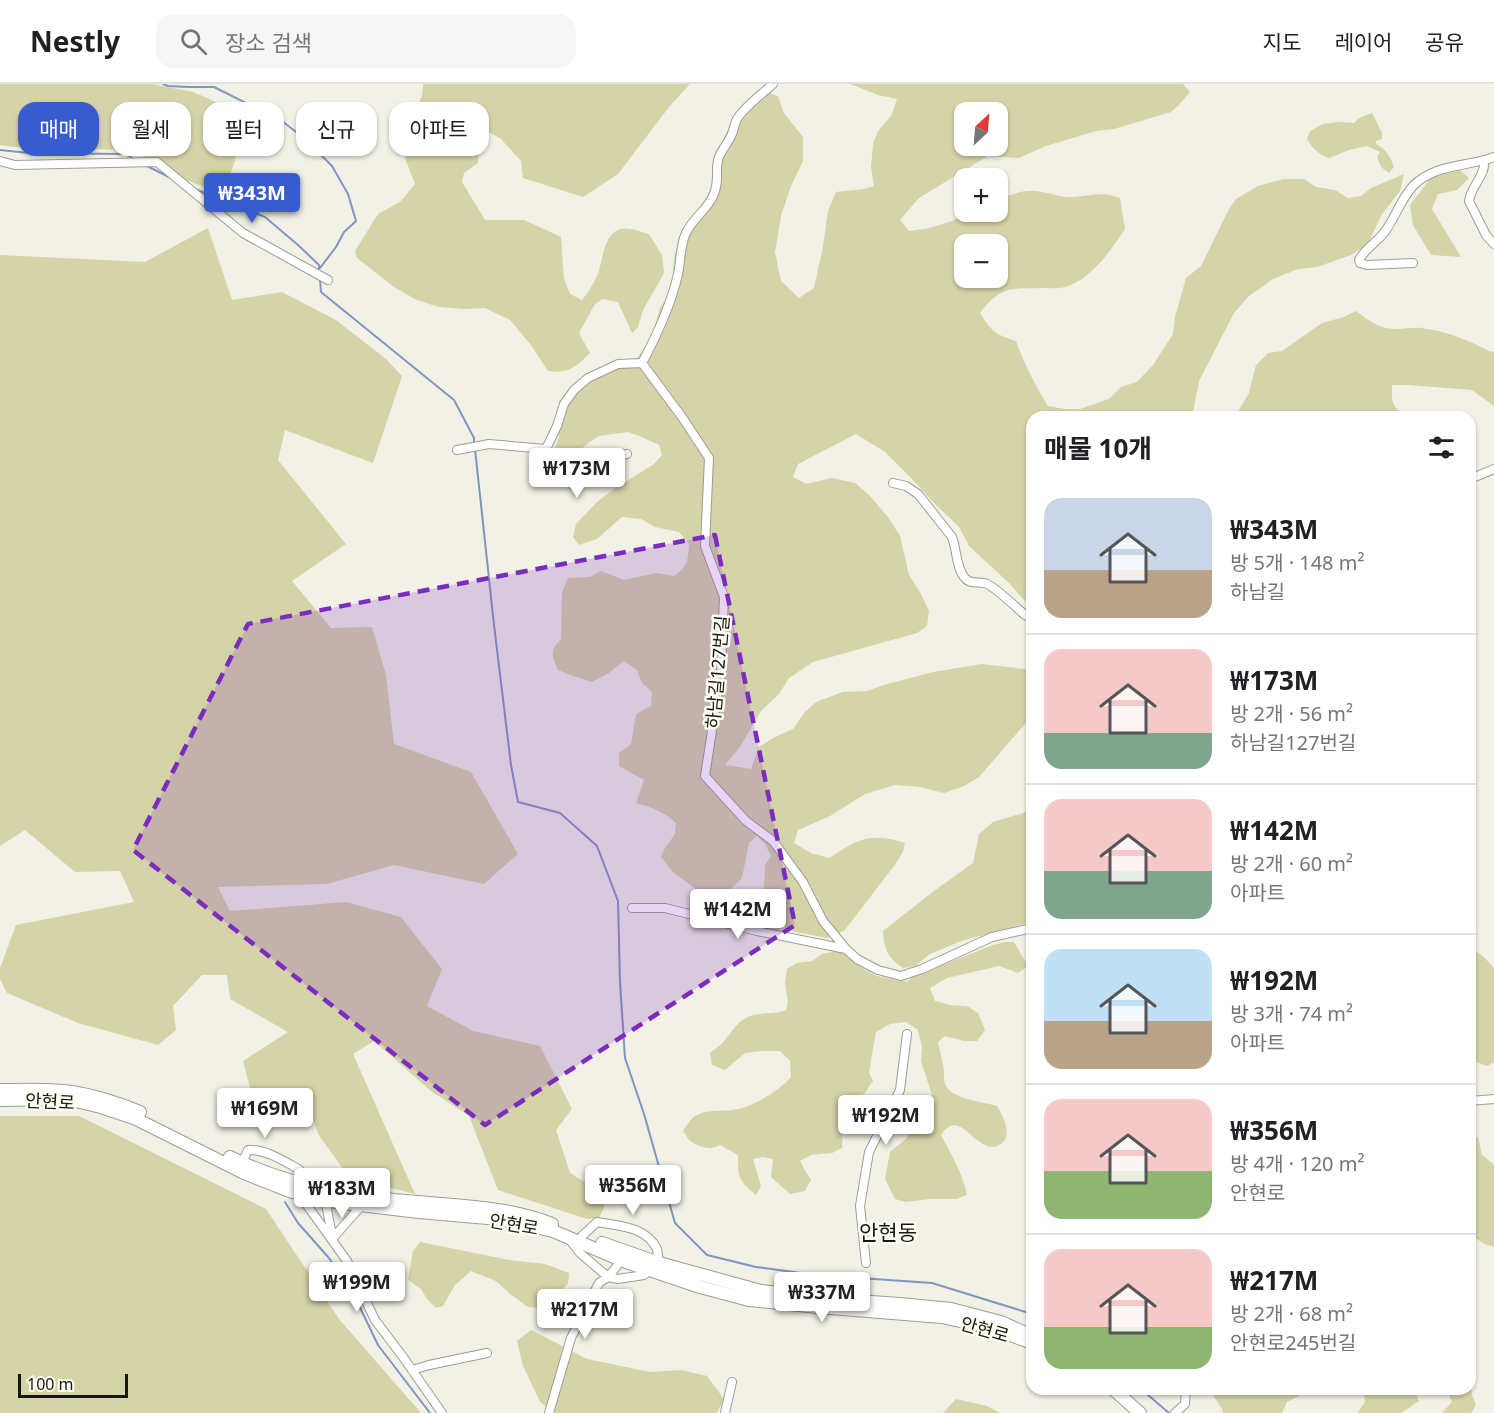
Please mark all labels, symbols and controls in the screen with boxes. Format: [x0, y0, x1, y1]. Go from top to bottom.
search box [156, 14, 576, 68]
text: Nestly [30, 22, 120, 60]
icon: search [177, 25, 210, 58]
text: 장소 검색 [225, 27, 312, 57]
text: 지도 [1263, 28, 1301, 56]
text: 레이어 [1334, 28, 1392, 56]
text: 공유 [1425, 28, 1464, 56]
chip: 매매 [18, 102, 99, 156]
chip: 월세 [111, 102, 191, 156]
chip: 필터 [203, 102, 284, 156]
chip: 신규 [296, 102, 377, 156]
chip: 아파트 [389, 102, 489, 156]
north arrow [954, 102, 1008, 156]
map controls [954, 102, 1008, 288]
button: + [954, 168, 1008, 222]
pin: ₩343M [210, 173, 294, 224]
text: ₩343M [218, 179, 286, 206]
button: − [954, 234, 1008, 288]
text: 매물 10개 [1044, 430, 1152, 466]
icon: filters [1425, 431, 1458, 464]
pin: ₩173M [535, 448, 619, 499]
text: ₩173M [543, 454, 611, 481]
text: ₩343M [1230, 511, 1318, 547]
icon: home [1092, 522, 1164, 594]
text: 방 5개 · 148 m² [1230, 549, 1364, 576]
text: 하남길 [1230, 578, 1285, 605]
street label: 하남길127번길 [700, 614, 734, 730]
text: ₩173M [1230, 662, 1318, 698]
icon: home [1092, 673, 1164, 745]
text: 방 2개 · 56 m² [1230, 700, 1353, 727]
text: 하남길127번길 [1230, 729, 1356, 756]
text: ₩142M [1230, 812, 1318, 848]
icon: home [1092, 823, 1164, 895]
text: 방 2개 · 60 m² [1230, 850, 1353, 877]
text: 아파트 [1230, 879, 1285, 906]
pin: ₩142M [696, 889, 780, 940]
text: ₩142M [704, 895, 772, 922]
text: ₩192M [1230, 962, 1318, 998]
icon: home [1092, 973, 1164, 1045]
text: 방 3개 · 74 m² [1230, 1000, 1353, 1027]
text: 아파트 [1230, 1029, 1285, 1056]
street label: 안현로 [25, 1088, 75, 1114]
pin: ₩169M [223, 1088, 307, 1139]
text: ₩169M [231, 1094, 299, 1121]
pin: ₩192M [844, 1095, 928, 1146]
text: ₩192M [852, 1101, 920, 1128]
text: ₩356M [1230, 1112, 1318, 1148]
icon: home [1092, 1123, 1164, 1195]
text: 방 4개 · 120 m² [1230, 1150, 1364, 1177]
pin: ₩356M [591, 1165, 675, 1216]
pin: ₩183M [300, 1168, 384, 1219]
text: ₩356M [599, 1171, 667, 1198]
text: ₩183M [308, 1174, 376, 1201]
text: 안현로 [1230, 1179, 1285, 1206]
street label: 안현로 [487, 1208, 541, 1240]
district label: 안현동 [859, 1218, 917, 1246]
pin: ₩199M [315, 1262, 399, 1313]
text: ₩217M [1230, 1262, 1318, 1298]
text: ₩199M [323, 1268, 391, 1295]
pin: ₩337M [780, 1272, 864, 1323]
icon: home [1092, 1273, 1164, 1345]
text: ₩337M [788, 1278, 856, 1305]
pin: ₩217M [543, 1289, 627, 1340]
text: ₩217M [551, 1295, 619, 1322]
text: 방 2개 · 68 m² [1230, 1300, 1353, 1327]
street label: 안현로 [958, 1311, 1012, 1347]
text: 안현로245번길 [1230, 1329, 1356, 1356]
scale bar [18, 1371, 128, 1398]
text: 100 m [27, 1373, 74, 1395]

